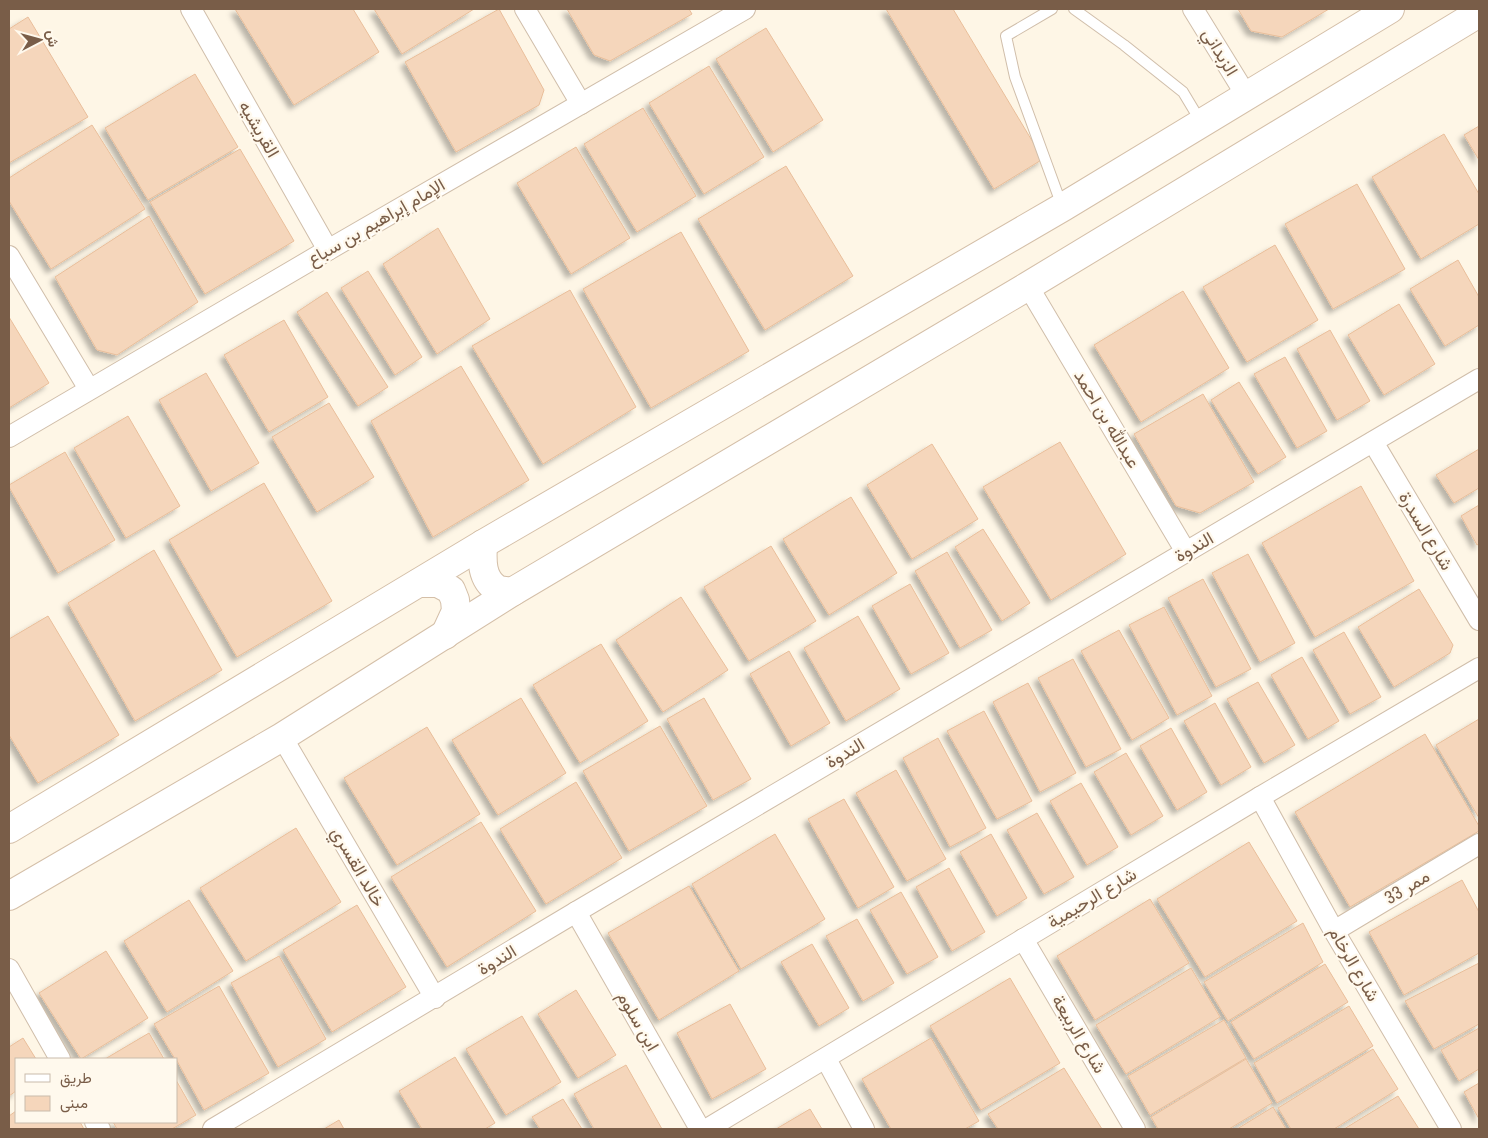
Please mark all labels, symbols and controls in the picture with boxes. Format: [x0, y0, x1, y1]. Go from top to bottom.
north arrow [15, 15, 65, 65]
street label: الزبداني [1194, 24, 1243, 82]
text: ش [43, 29, 62, 48]
street label: القريشيه [234, 97, 284, 161]
street label: الإمام إبراهيم بن سباع [303, 174, 449, 271]
street label: عبدالله بن احمد [1069, 366, 1145, 472]
street label: شارع السدرة [1393, 488, 1458, 575]
street label: الندوة [1171, 527, 1217, 567]
street label: الندوة [822, 733, 868, 773]
street label: خالد القسري [323, 823, 390, 913]
street label: شارع الرحيمية [1043, 863, 1141, 934]
street label: ممر 33 [1380, 865, 1434, 909]
street label: شارع الرخام [1323, 923, 1384, 1006]
street label: الندوة [474, 940, 520, 980]
street label: ابن سلوم [611, 987, 664, 1055]
street label: شارع الربيعة [1046, 991, 1111, 1078]
legend [15, 1058, 178, 1123]
text: طريق [60, 1069, 92, 1088]
text: مبنى [60, 1094, 88, 1113]

